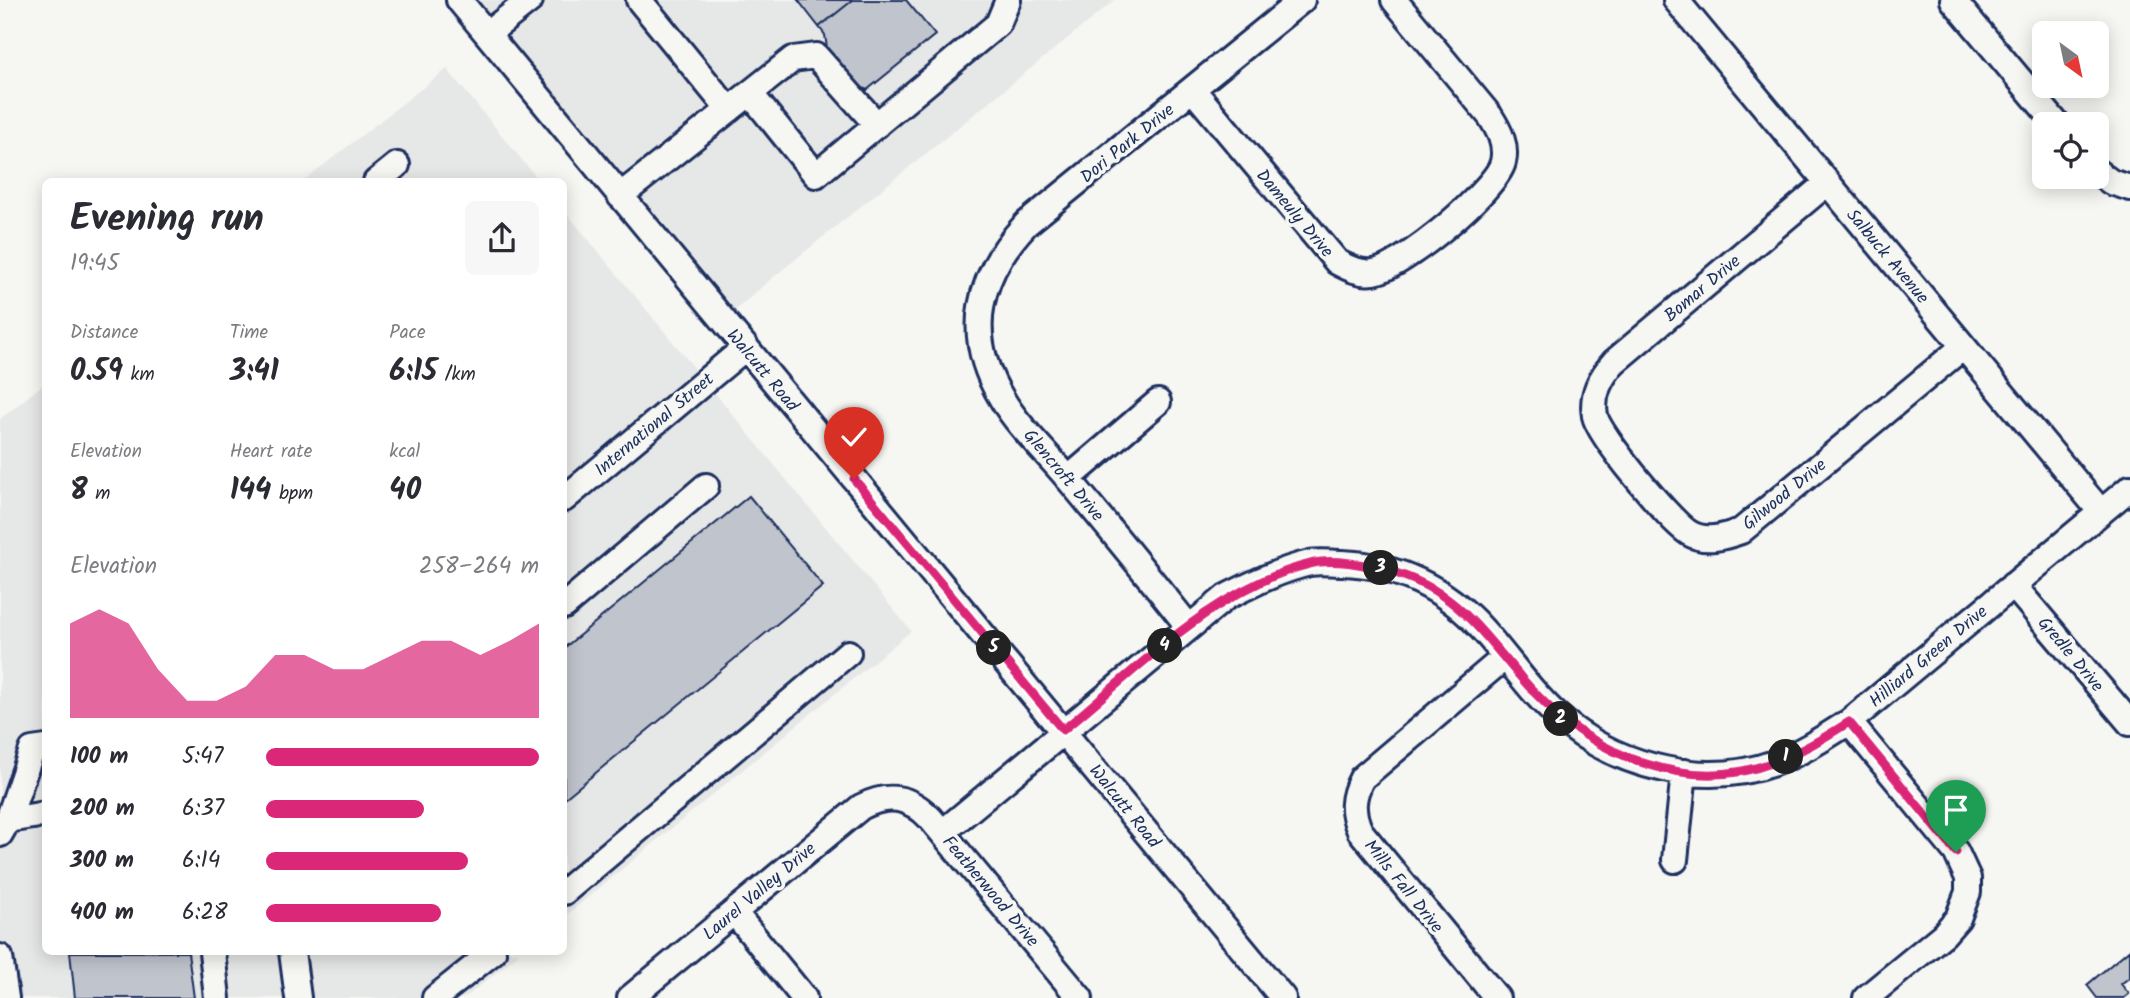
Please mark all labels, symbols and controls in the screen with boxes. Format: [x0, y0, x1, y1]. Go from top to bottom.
north arrow [2032, 21, 2109, 98]
map controls [2032, 21, 2109, 189]
street label: Dori Park Drive [1074, 97, 1182, 191]
button: locate [2032, 112, 2109, 189]
street label: Dameuly Drive [1248, 163, 1340, 265]
text: Evening run [70, 190, 264, 250]
button: share [465, 201, 539, 275]
street label: Salbuck Avenue [1838, 203, 1936, 311]
text: 19:45 [70, 246, 119, 282]
street label: Bomar Drive [1658, 248, 1748, 330]
text: Distance [70, 318, 138, 348]
text: Time [230, 318, 268, 348]
text: Pace [389, 318, 426, 348]
street label: Walcutt Road [718, 323, 806, 420]
text: 0.59 [70, 348, 123, 396]
text: 3:41 [230, 348, 279, 396]
text: 6:15 [389, 348, 437, 396]
text: km [123, 360, 155, 390]
text: /km [437, 360, 476, 390]
street label: International Street [589, 366, 722, 484]
pin [824, 407, 884, 479]
icon: check [835, 418, 873, 456]
street label: Glencroft Drive [1015, 423, 1111, 529]
text: Elevation [70, 437, 142, 467]
text: Heart rate [230, 437, 312, 467]
text: kcal [389, 437, 420, 467]
street label: Gilwood Drive [1736, 452, 1834, 538]
text: 8 [70, 467, 88, 515]
text: 144 [230, 467, 271, 515]
text: 40 [389, 467, 421, 515]
text: m [88, 479, 110, 509]
text: bpm [271, 479, 313, 509]
text: Elevation [70, 549, 157, 585]
text: 258–264 m [419, 549, 539, 585]
pin: 3 [1364, 550, 1398, 586]
text: 3 [1375, 552, 1386, 582]
street label: Hilliard Green Drive [1863, 599, 1995, 716]
street label: Gredle Drive [2029, 611, 2110, 699]
pin: 4 [1148, 628, 1182, 664]
pin: 5 [976, 630, 1012, 666]
text: 4 [1159, 630, 1170, 660]
text: 5 [989, 632, 998, 662]
pin: 2 [1544, 702, 1578, 736]
text: 2 [1555, 703, 1566, 733]
text: 100 m [70, 739, 128, 775]
text: 5:47 [182, 739, 223, 775]
pin: 1 [1768, 740, 1803, 774]
text: 1 [1783, 741, 1788, 771]
street label: Walcutt Road [1081, 759, 1167, 856]
pin [1926, 780, 1986, 852]
text: 200 m [70, 791, 135, 827]
text: 6:37 [182, 791, 224, 827]
icon: arrive [1937, 791, 1975, 829]
street label: Featherwood Drive [934, 829, 1046, 954]
street label: Mills Fall Drive [1356, 834, 1450, 940]
street label: Laurel Valley Drive [697, 836, 823, 948]
text: 300 m [70, 843, 134, 879]
text: 6:14 [182, 843, 220, 879]
text: 400 m [70, 895, 134, 931]
text: 6:28 [182, 895, 228, 931]

